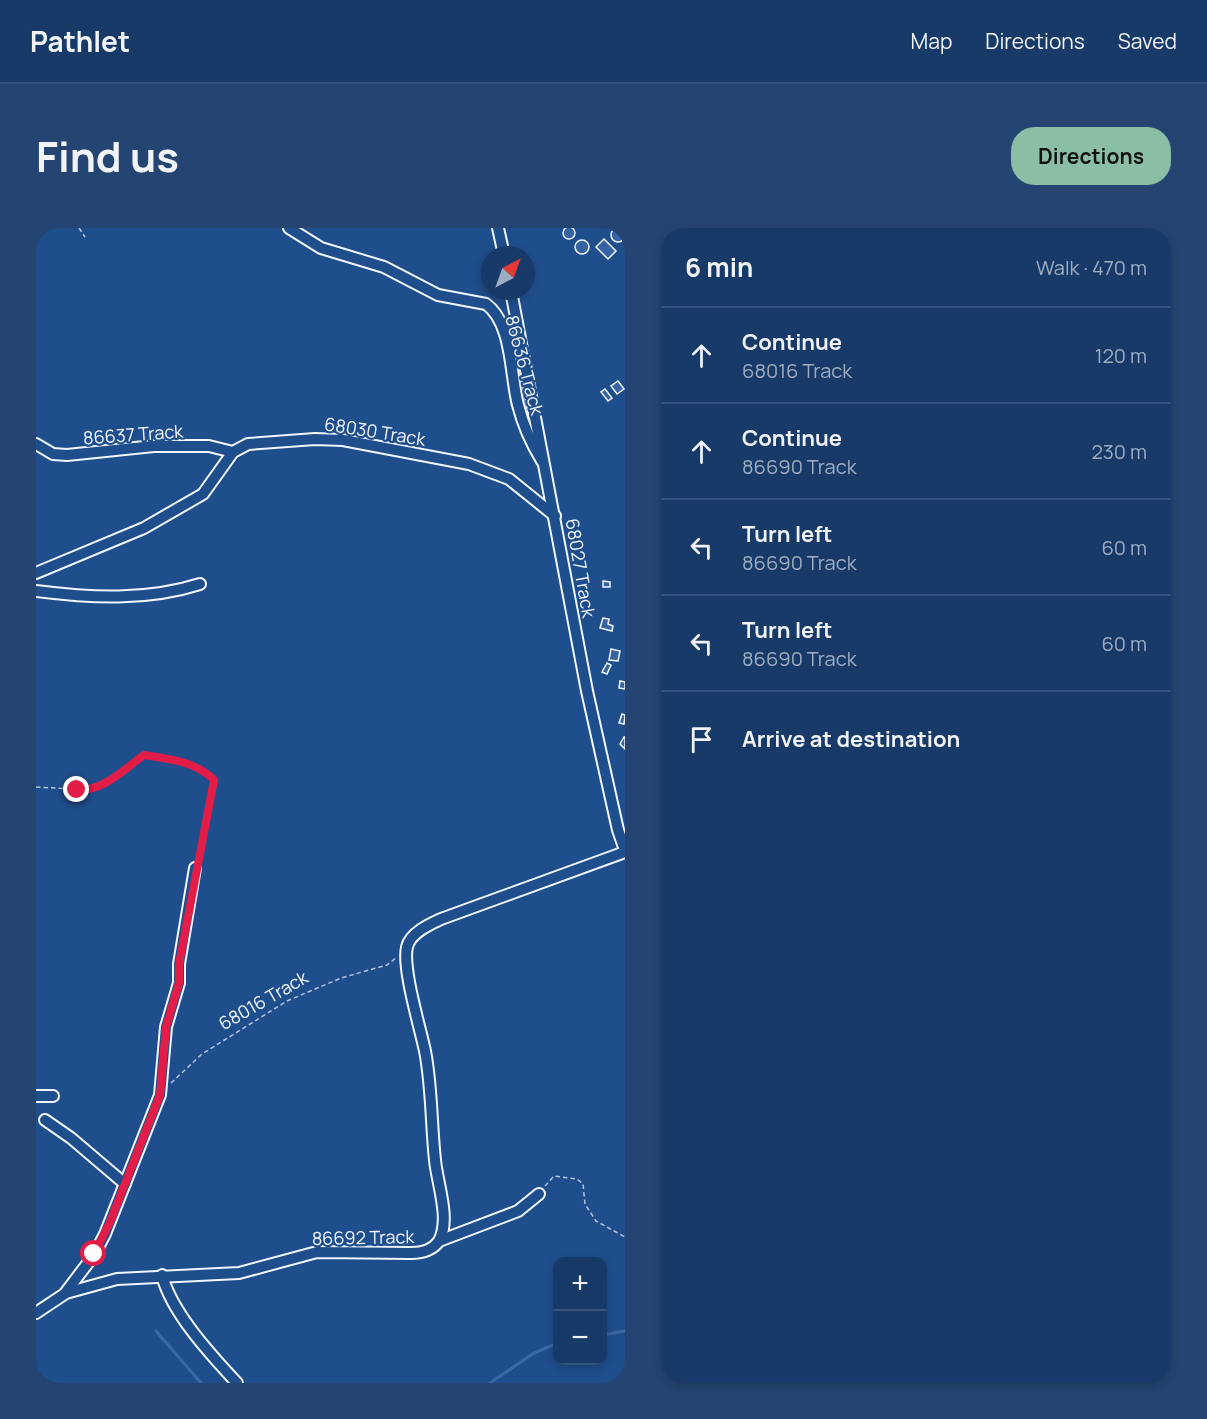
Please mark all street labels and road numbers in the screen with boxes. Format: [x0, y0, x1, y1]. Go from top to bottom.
street label: 86636 Track [500, 312, 550, 419]
street label: 68030 Track [323, 411, 428, 451]
street label: 86637 Track [82, 418, 185, 449]
street label: 68027 Track [560, 516, 602, 621]
street label: 68016 Track [214, 964, 313, 1035]
street label: 86692 Track [312, 1224, 416, 1250]

